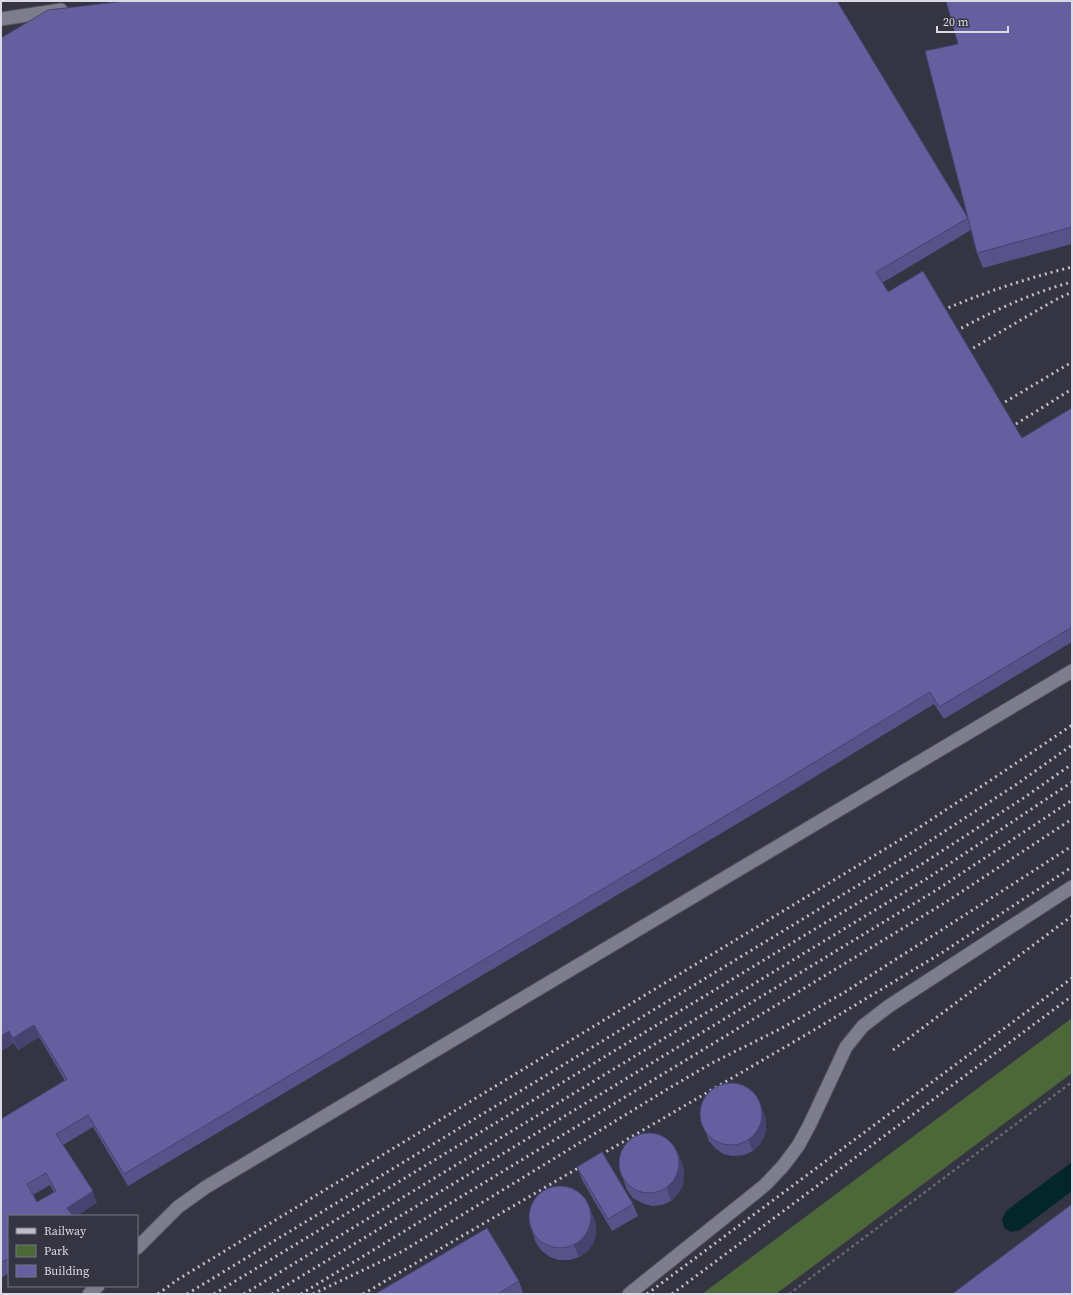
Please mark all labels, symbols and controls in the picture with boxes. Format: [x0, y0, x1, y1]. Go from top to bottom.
scale bar [937, 8, 1008, 34]
text: 20 m [943, 14, 969, 30]
legend [8, 1215, 138, 1287]
text: Railway [44, 1223, 87, 1239]
text: Park [44, 1243, 69, 1259]
text: Building [44, 1263, 89, 1279]

